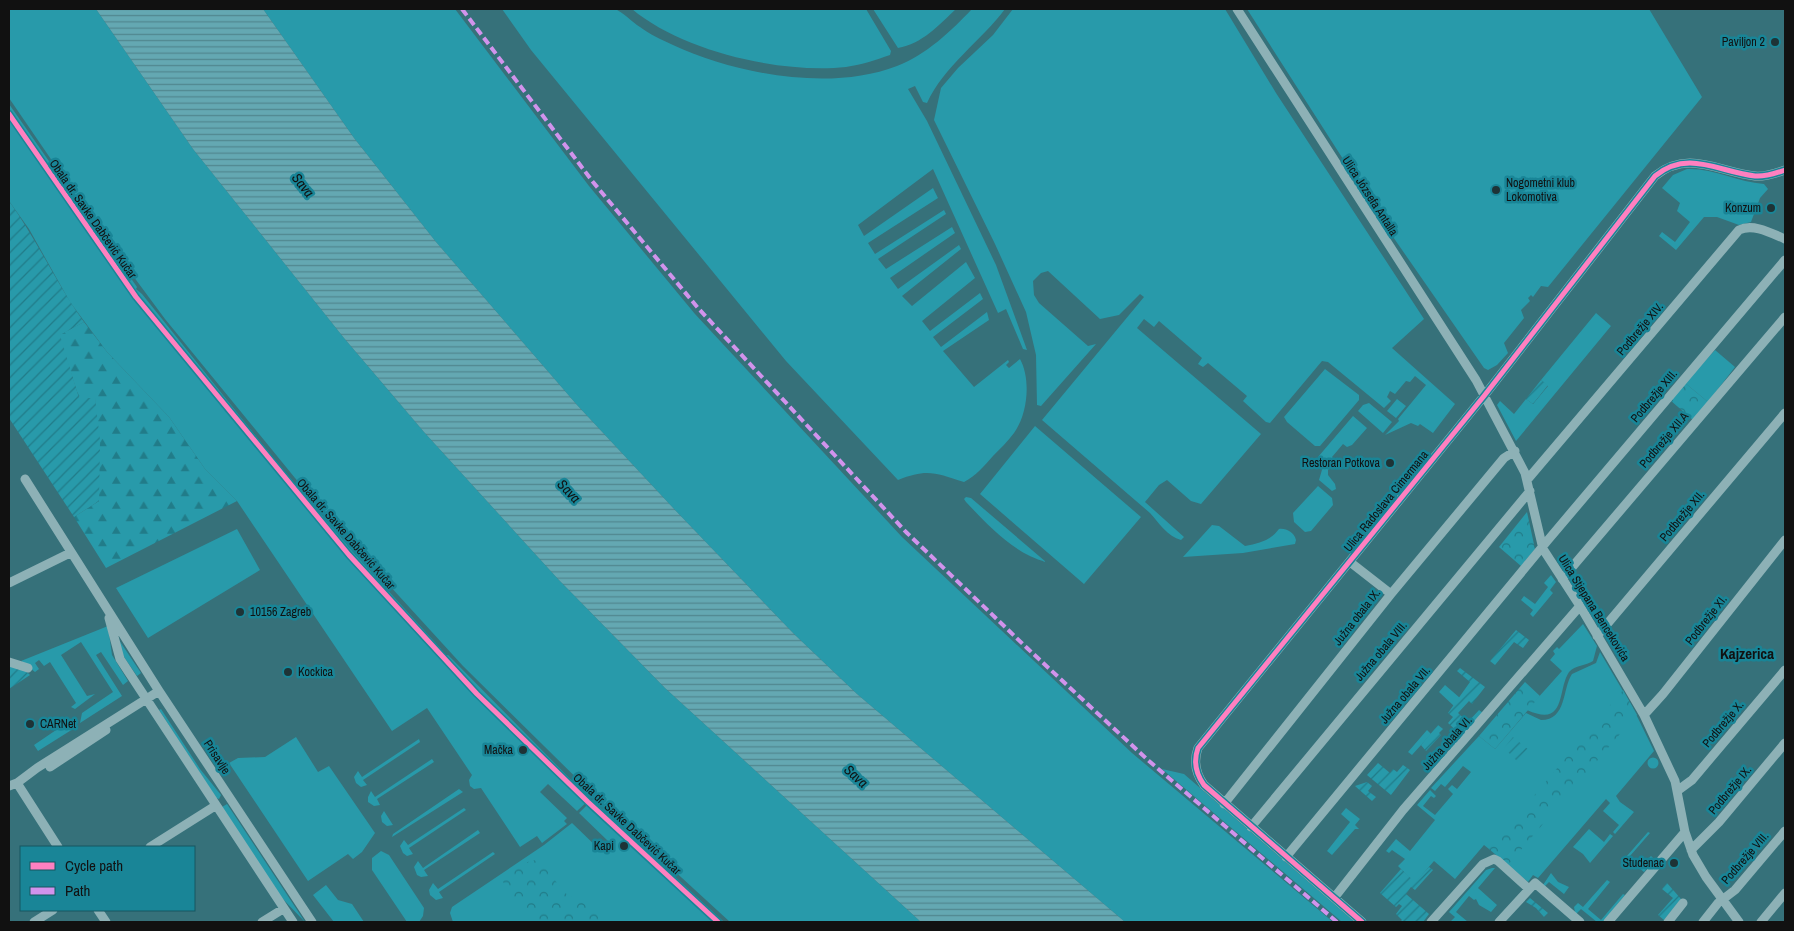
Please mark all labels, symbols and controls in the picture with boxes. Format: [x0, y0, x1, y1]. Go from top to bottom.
place label: Paviljon 2 [1722, 34, 1765, 50]
marker: Paviljon 2 [1769, 36, 1781, 48]
street label: Ulica Józsefa Antalla [1338, 153, 1402, 239]
street label: Obala dr. Savke Dabčević Kučar [46, 156, 141, 282]
water label: Sava [288, 169, 318, 201]
place label: Nogometni klub Lokomotiva [1506, 175, 1575, 205]
marker: Nogometni klub Lokomotiva [1490, 184, 1502, 196]
place label: Konzum [1725, 200, 1761, 216]
marker: Konzum [1765, 202, 1777, 214]
street label: Podbrežje XIV. [1613, 299, 1667, 359]
street label: Podbrežje XIII. [1627, 366, 1681, 426]
street label: Podbrežje XII.A [1636, 408, 1692, 471]
street label: Ulica Radoslava Cimermana [1340, 447, 1432, 555]
place label: Restoran Potkova [1302, 455, 1381, 471]
marker: Restoran Potkova [1384, 457, 1396, 469]
street label: Obala dr. Savke Dabčević Kučar [293, 475, 399, 593]
water label: Sava [553, 475, 585, 507]
street label: Podbrežje XII. [1656, 487, 1708, 545]
street label: Ulica Stjepana Bencekovića [1555, 552, 1634, 665]
street label: Južna obala IX. [1330, 585, 1384, 649]
street label: Podbrežje XI. [1682, 592, 1730, 648]
place label: 10156 Zagreb [250, 604, 311, 620]
marker: 10156 Zagreb [234, 606, 246, 618]
street label: Južna obala VIII. [1351, 618, 1411, 684]
district label: Kajzerica [1720, 643, 1774, 664]
street label: Južna obala VII. [1376, 663, 1434, 727]
place label: Kockica [298, 664, 334, 680]
marker: Kockica [282, 666, 294, 678]
street label: Podbrežje X. [1699, 697, 1747, 751]
street label: Južna obala VI. [1418, 712, 1476, 774]
place label: CARNet [40, 716, 76, 732]
marker: CARNet [24, 718, 36, 730]
street label: Prisavlje [200, 737, 234, 777]
place label: Mačka [484, 742, 514, 758]
marker: Mačka [517, 744, 529, 756]
water label: Sava [840, 761, 872, 791]
street label: Podbrežje IX. [1705, 762, 1755, 818]
street label: Obala dr. Savke Dabčević Kučar [570, 770, 685, 879]
street label: Podbrežje VIII. [1718, 828, 1772, 888]
place label: Kapi [594, 838, 614, 854]
marker: Kapi [618, 840, 630, 852]
legend [20, 846, 195, 911]
text: Cycle path [65, 855, 123, 876]
place label: Studenac [1622, 855, 1664, 871]
marker: Studenac [1668, 857, 1680, 869]
text: Path [65, 880, 90, 901]

